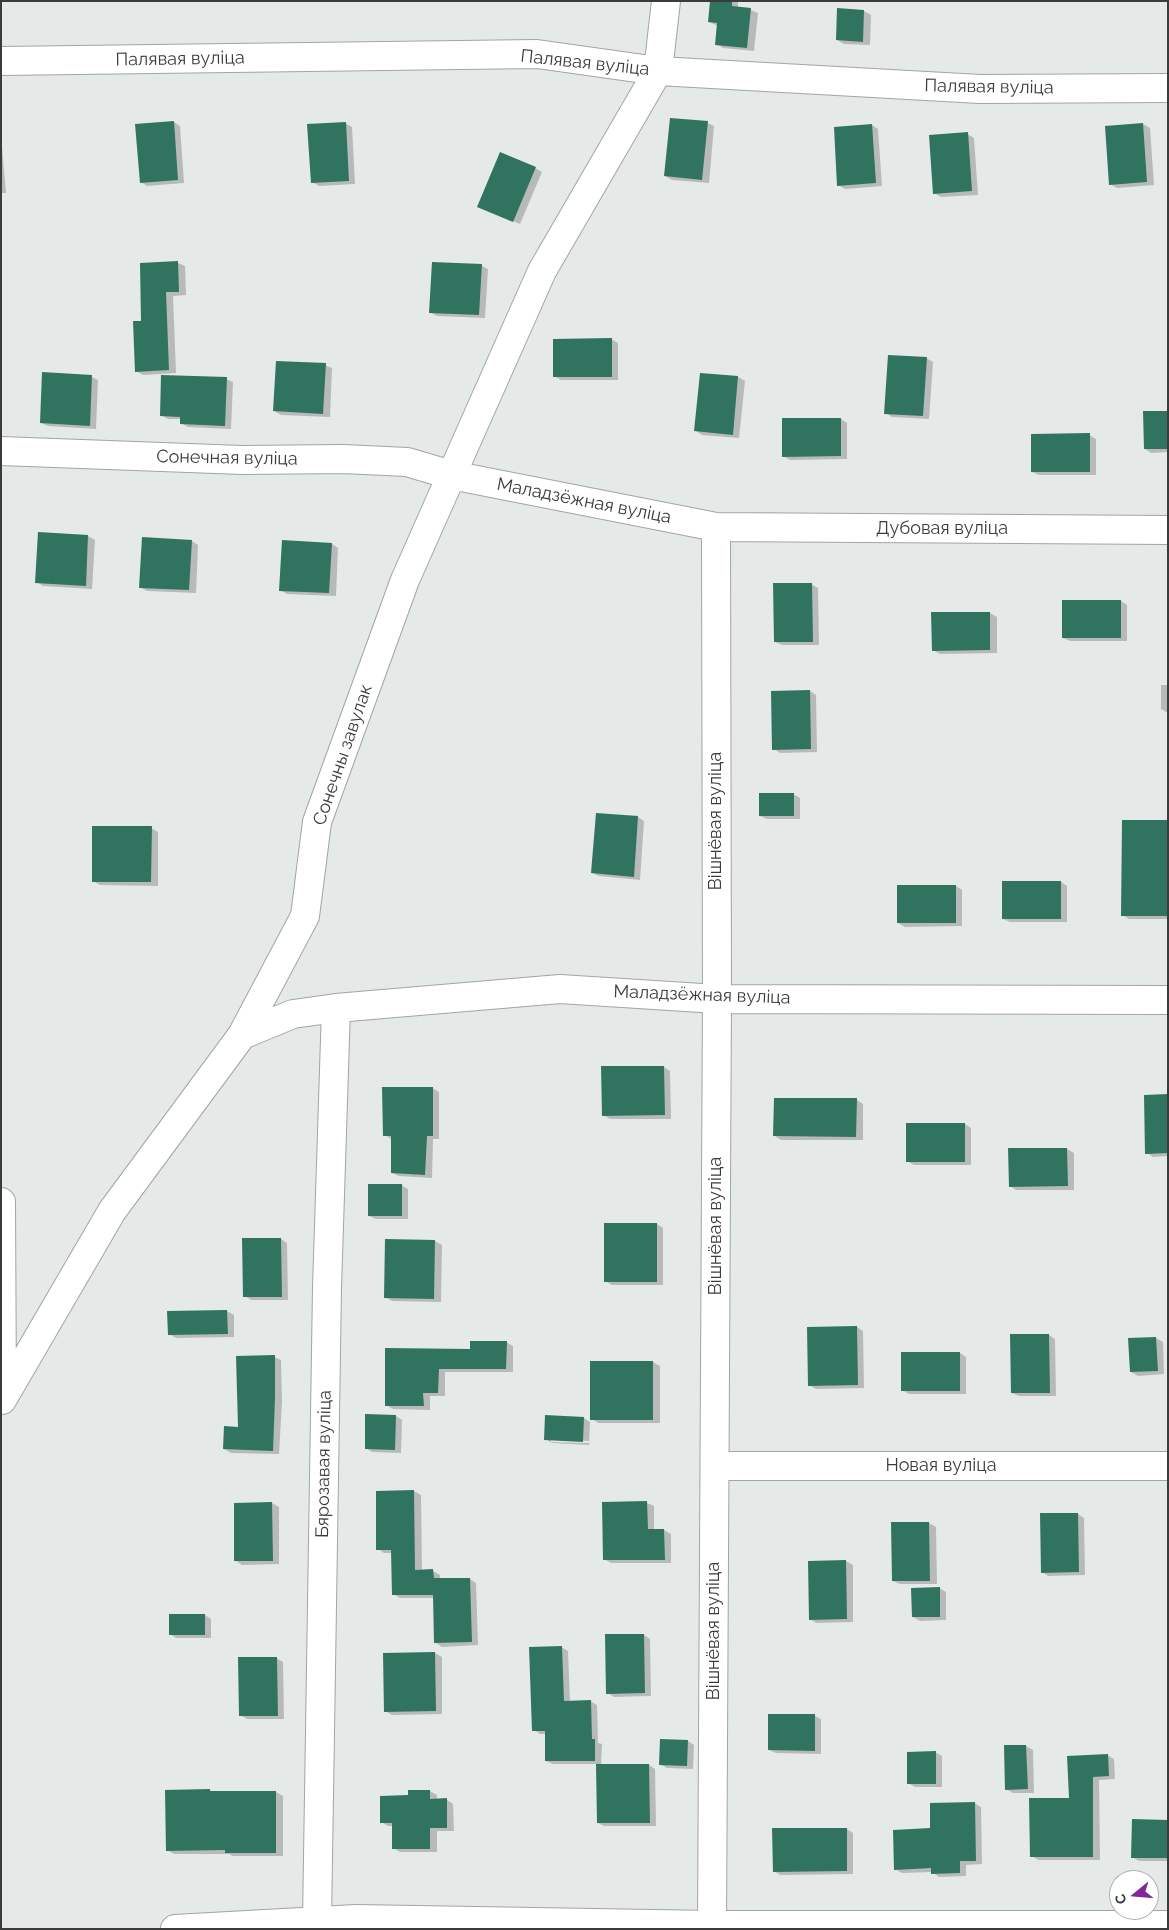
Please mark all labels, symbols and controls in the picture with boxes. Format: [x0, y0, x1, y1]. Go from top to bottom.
street label: Палявая вуліца [520, 45, 650, 81]
street label: Палявая вуліца [115, 47, 245, 71]
street label: Палявая вуліца [924, 75, 1054, 99]
street label: Сонечная вуліца [156, 446, 298, 470]
street label: Маладзёжная вуліца [495, 474, 673, 528]
street label: Дубовая вуліца [876, 518, 1008, 540]
street label: Сонечны завулак [309, 682, 377, 828]
street label: Вішнёвая вуліца [705, 752, 727, 890]
street label: Маладзёжная вуліца [613, 981, 791, 1009]
street label: Вішнёвая вуліца [705, 1157, 727, 1295]
street label: Бярозавая вуліца [312, 1390, 336, 1538]
street label: Новая вуліца [886, 1455, 996, 1477]
street label: Вішнёвая вуліца [703, 1562, 725, 1700]
north arrow [1109, 1870, 1159, 1920]
text: С [1112, 1892, 1130, 1906]

